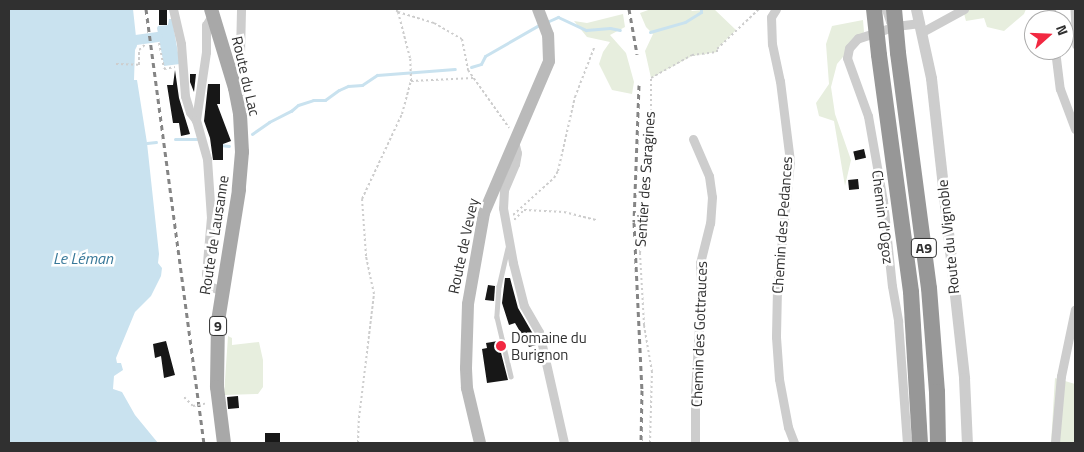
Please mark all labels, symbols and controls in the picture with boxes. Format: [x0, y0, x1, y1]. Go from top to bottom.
north arrow [1024, 10, 1074, 60]
text: N [1051, 22, 1074, 38]
street label: Route du Lac [228, 34, 264, 118]
street label: Sentier des Saragines [631, 111, 659, 247]
street label: Chemin des Pedances [768, 156, 796, 294]
street label: Chemin d'Ogoz [868, 169, 898, 265]
street label: Route de Lausanne [196, 174, 232, 296]
street label: Route du Vignoble [933, 179, 963, 295]
street label: Route de Vevey [444, 196, 482, 296]
road number: A9 [910, 237, 938, 260]
water label: Le Léman [53, 248, 113, 268]
street label: Chemin des Gottrauces [687, 261, 711, 407]
road number: 9 [208, 314, 228, 338]
place label: Domaine du Burignon [511, 328, 587, 363]
marker: Domaine du Burignon [495, 340, 507, 352]

